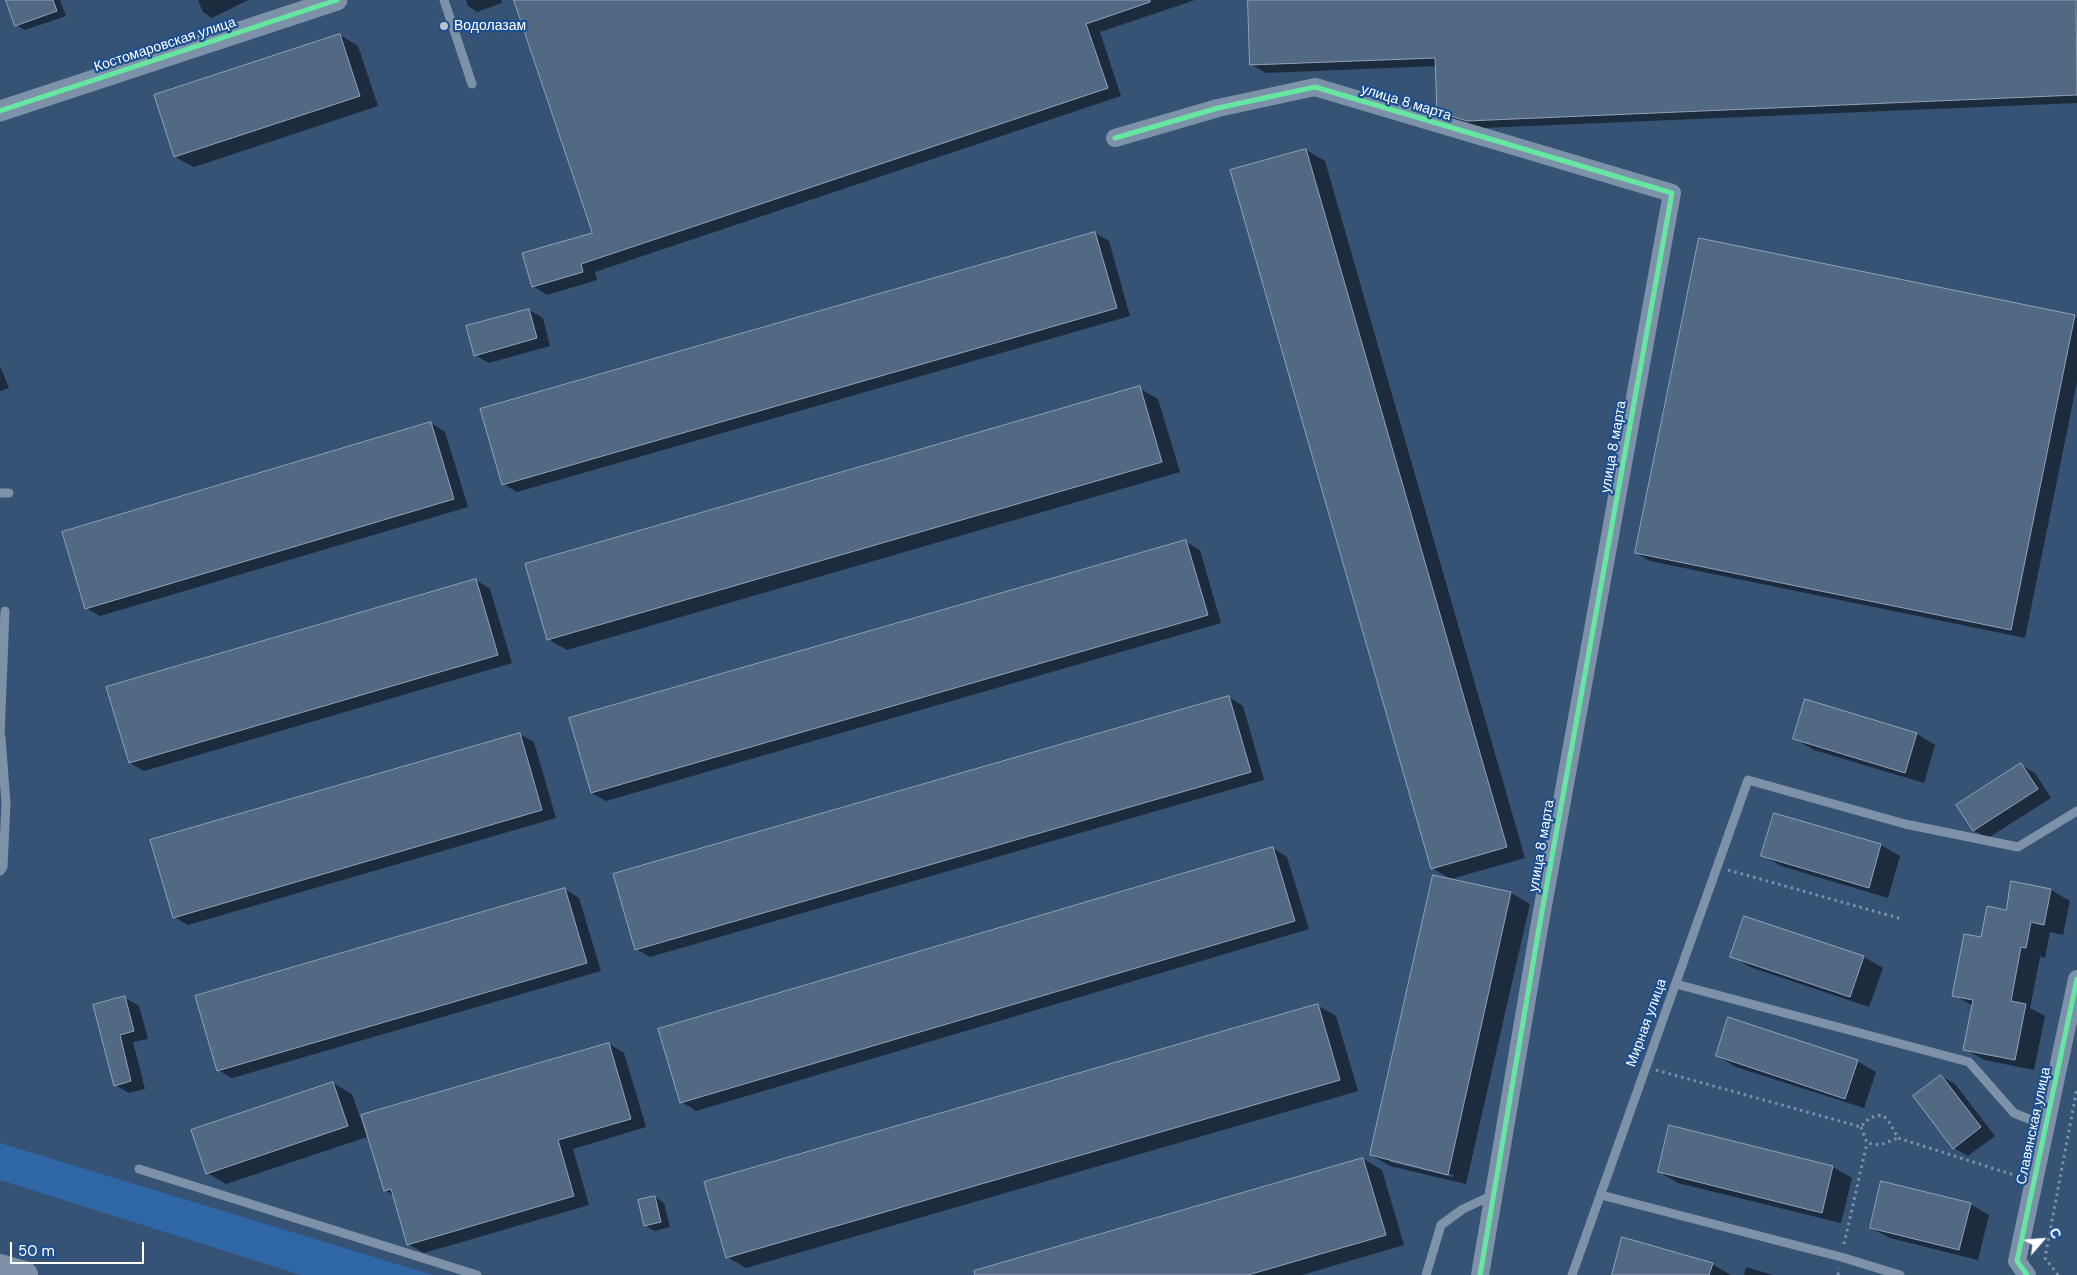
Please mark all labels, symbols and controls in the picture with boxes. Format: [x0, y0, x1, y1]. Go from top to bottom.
street label: Костомаровская улица [92, 14, 238, 76]
place label: Водолазам [454, 18, 526, 34]
marker: Водолазам [438, 20, 450, 32]
street label: улица 8 марта [1359, 81, 1453, 125]
street label: улица 8 марта [1598, 400, 1630, 494]
street label: улица 8 марта [1526, 799, 1558, 893]
street label: Мирная улица [1623, 977, 1671, 1069]
street label: Славянская улица [2013, 1066, 2055, 1186]
north arrow [2017, 1215, 2067, 1265]
text: С [2045, 1225, 2066, 1242]
scale bar [12, 1232, 146, 1264]
text: 50 m [18, 1241, 55, 1261]

